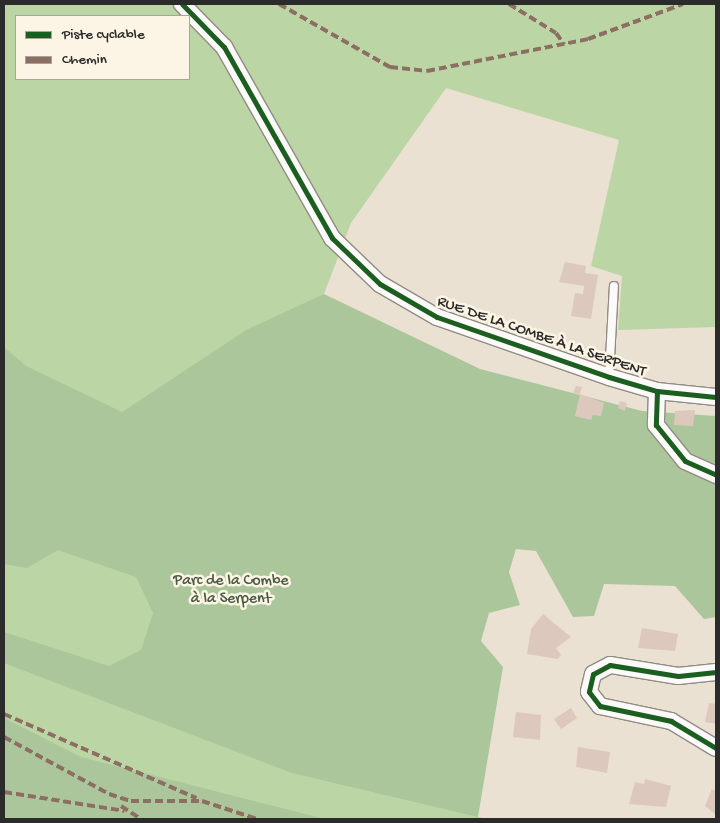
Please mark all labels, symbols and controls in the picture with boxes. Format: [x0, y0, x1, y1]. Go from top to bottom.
legend [15, 15, 190, 80]
text: Piste cyclable [62, 26, 145, 44]
text: Chemin [62, 51, 107, 69]
street label: RUE DE LA COMBE À LA SERPENT [434, 293, 648, 383]
park label: Parc de la Combe à la Serpent [173, 572, 289, 610]

